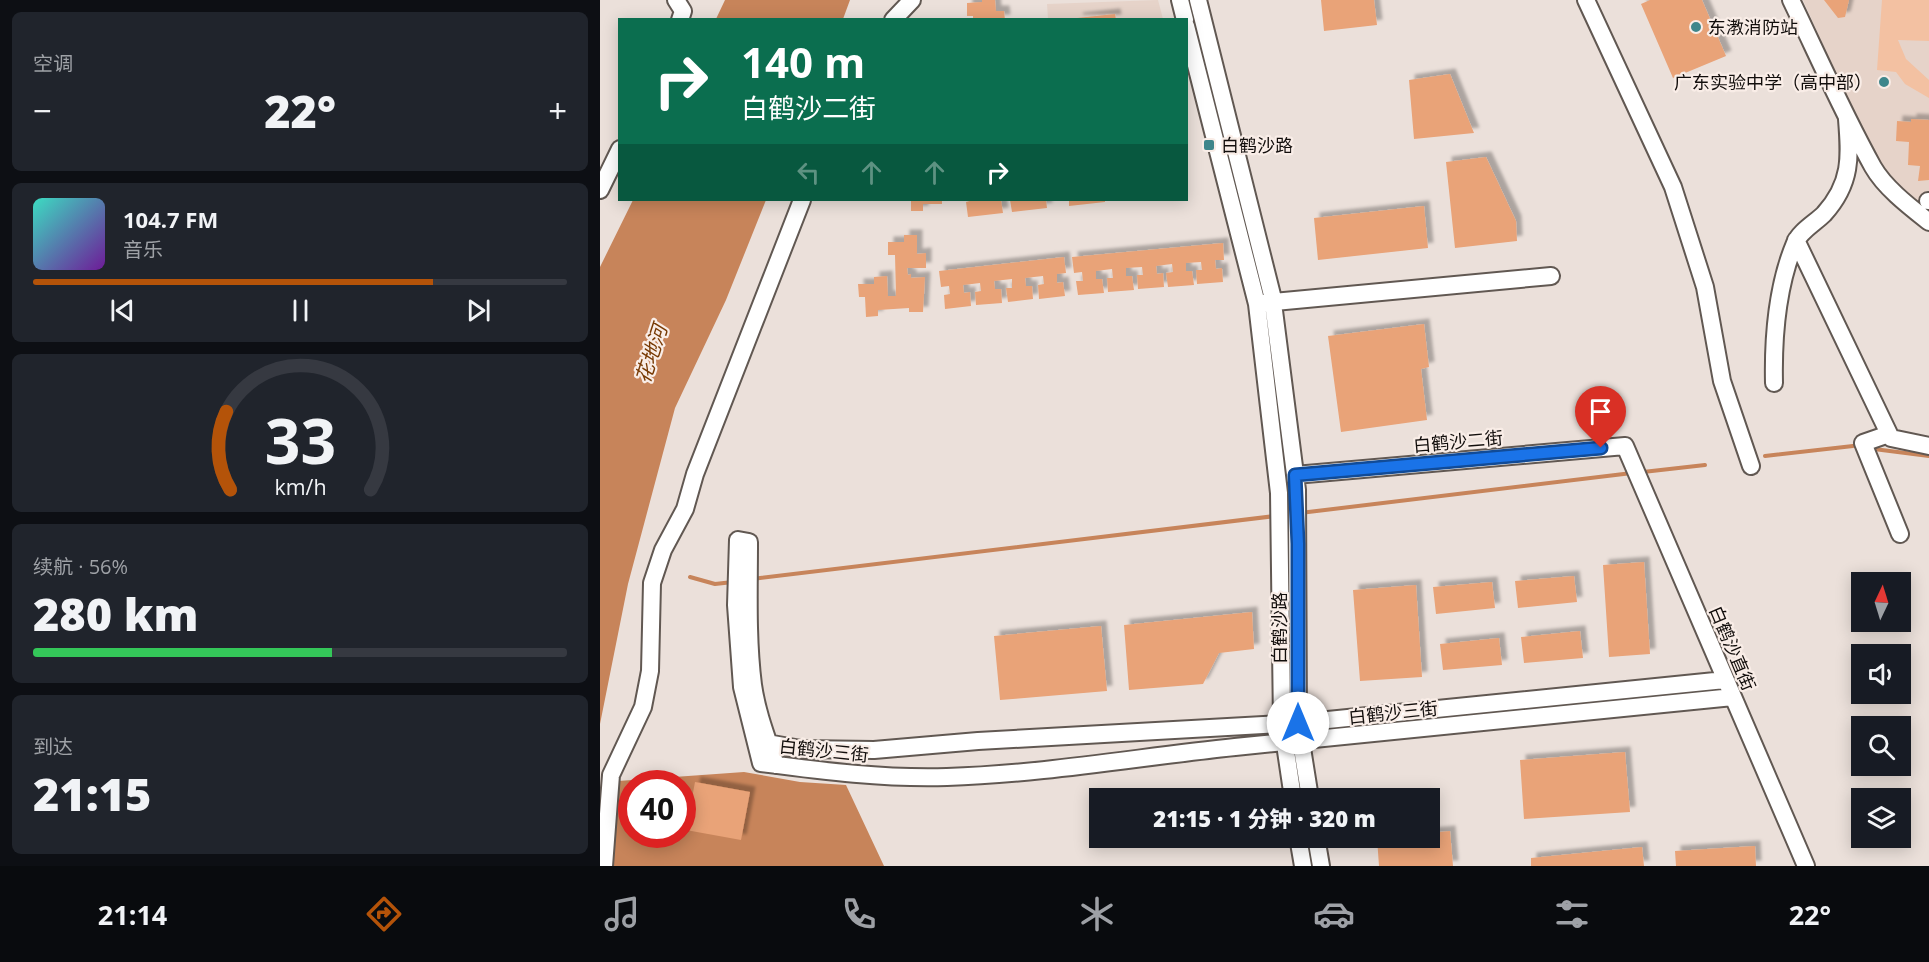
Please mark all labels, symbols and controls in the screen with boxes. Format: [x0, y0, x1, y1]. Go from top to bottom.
place label: 东漖消防站 [1708, 15, 1798, 39]
marker: 东漖消防站 [1689, 20, 1703, 34]
text: 140 m [741, 33, 865, 90]
icon: right [642, 42, 720, 120]
text: 空调 [33, 50, 73, 77]
place label: 广东实验中学（高中部） [1674, 70, 1872, 94]
marker: 广东实验中学（高中部） [1877, 75, 1891, 89]
text: 22° [264, 80, 336, 141]
text: − [33, 88, 52, 133]
text: + [548, 88, 567, 133]
text: 白鹤沙二街 [741, 89, 876, 126]
place label: 白鹤沙路 [1221, 133, 1293, 157]
marker: 白鹤沙路 [1202, 138, 1216, 152]
icon: left [792, 156, 825, 189]
icon: ahead [855, 156, 888, 189]
icon: ahead [918, 156, 951, 189]
icon: right [981, 156, 1014, 189]
text: 104.7 FM [123, 204, 218, 234]
text: 音乐 [123, 236, 163, 263]
icon: previous [106, 294, 139, 327]
icon: pause [284, 294, 317, 327]
icon: next [462, 294, 495, 327]
water label: 花地河 [629, 317, 674, 387]
pin [1575, 386, 1626, 448]
icon: arrive [1584, 395, 1617, 428]
text: 33 [264, 397, 336, 482]
street label: 白鹤沙二街 [1412, 425, 1504, 457]
text: km/h [274, 472, 326, 501]
text: 续航 · 56% [33, 553, 128, 580]
north arrow [1851, 572, 1911, 632]
map controls [1851, 572, 1911, 848]
text: 280 km [33, 583, 198, 644]
street label: 白鹤沙路 [1267, 592, 1291, 664]
street label: 白鹤沙直街 [1704, 602, 1762, 694]
button: sound [1851, 644, 1911, 704]
position arrow [1266, 691, 1330, 755]
street label: 白鹤沙三街 [1347, 695, 1439, 729]
button: search [1851, 716, 1911, 776]
text: 到达 [33, 733, 73, 760]
street label: 白鹤沙三街 [778, 733, 870, 767]
text: 21:15 [33, 763, 151, 824]
speed limit sign: 40 [618, 770, 696, 848]
button: layers [1851, 788, 1911, 848]
text: 21:15 · 1 分钟 · 320 m [1153, 803, 1376, 833]
icon: directions [363, 893, 405, 935]
icon: music [601, 893, 643, 935]
icon: phone [838, 893, 880, 935]
icon: climate [1076, 893, 1118, 935]
icon: car [1313, 893, 1355, 935]
icon: filters [1551, 893, 1593, 935]
text: 21:14 [98, 896, 167, 933]
text: 22° [1789, 896, 1831, 933]

